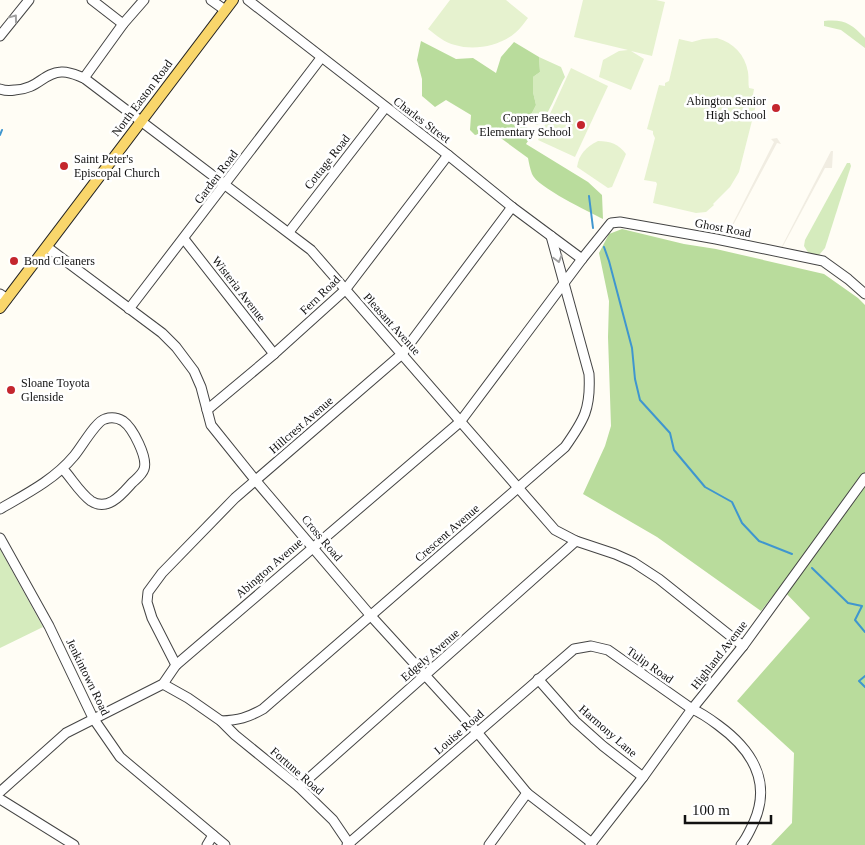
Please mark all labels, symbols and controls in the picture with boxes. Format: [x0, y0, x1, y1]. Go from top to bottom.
one-way arrow [8, 14, 17, 24]
street label: North Easton Road [109, 57, 175, 139]
street label: Charles Street [391, 94, 454, 146]
place label: Abington Senior High School [686, 94, 767, 122]
marker: Abington Senior High School [770, 102, 782, 114]
place label: Copper Beech Elementary School [479, 111, 572, 139]
marker: Copper Beech Elementary School [575, 119, 587, 131]
street label: Cottage Road [301, 132, 353, 192]
street label: Garden Road [191, 147, 241, 207]
place label: Saint Peter's Episcopal Church [74, 152, 160, 180]
marker: Saint Peter's Episcopal Church [58, 160, 70, 172]
street label: Ghost Road [694, 216, 752, 240]
place label: Bond Cleaners [24, 254, 95, 268]
street label: Wisteria Avenue [209, 254, 269, 324]
marker: Bond Cleaners [8, 255, 20, 267]
one-way arrow [552, 255, 562, 263]
street label: Fern Road [297, 272, 343, 318]
street label: Pleasant Avenue [360, 290, 424, 358]
place label: Sloane Toyota Glenside [21, 376, 90, 404]
marker: Sloane Toyota Glenside [5, 384, 17, 396]
street label: Hillcrest Avenue [266, 393, 336, 457]
street label: Crescent Avenue [412, 501, 482, 565]
street label: Cross Road [299, 512, 345, 564]
street label: Abington Avenue [233, 535, 305, 601]
street label: Highland Avenue [688, 618, 750, 692]
street label: Edgely Avenue [398, 626, 462, 684]
street label: Jenkintown Road [63, 636, 113, 718]
street label: Tulip Road [624, 644, 676, 686]
street label: Harmony Lane [576, 702, 640, 760]
street label: Louise Road [431, 707, 487, 757]
street label: Fortune Road [268, 744, 326, 798]
scale bar [685, 792, 771, 824]
text: 100 m [692, 802, 730, 818]

